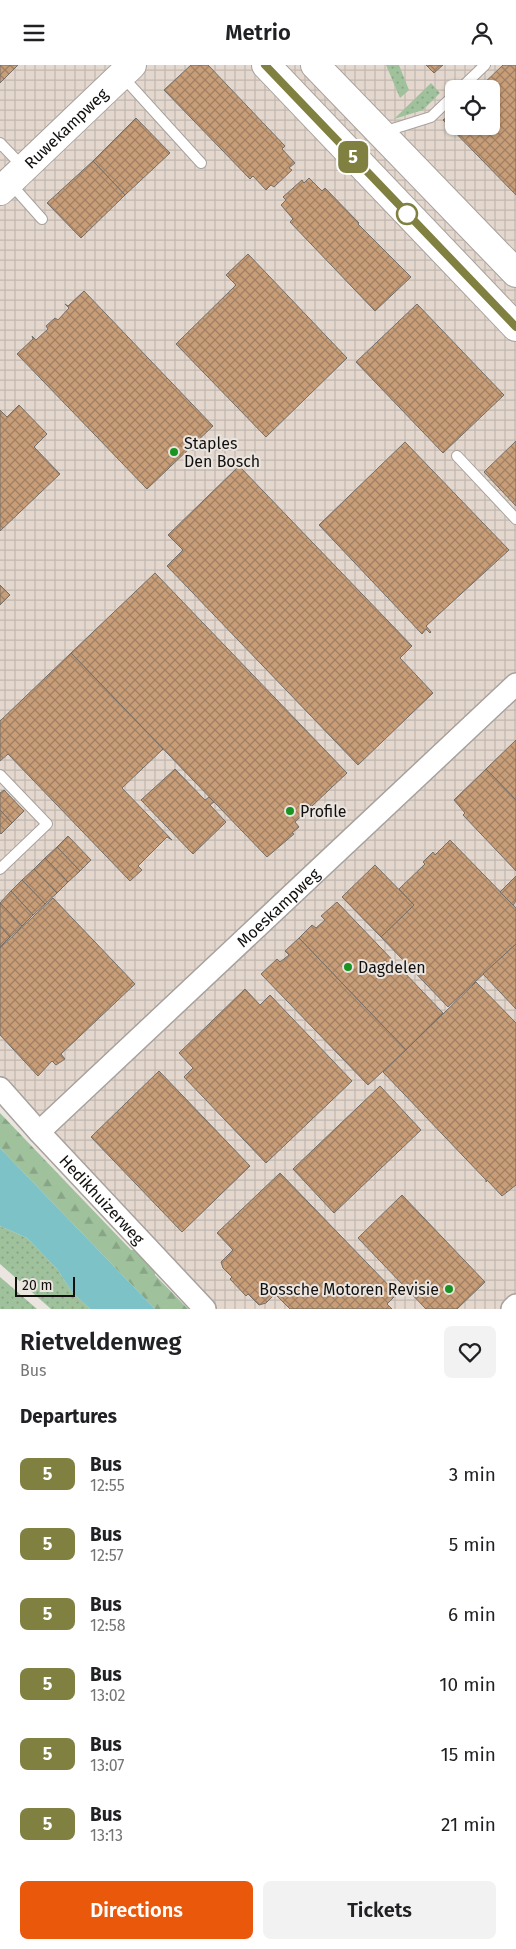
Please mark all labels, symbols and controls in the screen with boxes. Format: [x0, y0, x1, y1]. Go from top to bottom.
icon: menu [20, 19, 48, 47]
text: Metrio [225, 19, 291, 46]
icon: person [468, 19, 496, 47]
map controls [445, 80, 500, 135]
button: locate [445, 80, 500, 135]
street label: Ruwekampweg [20, 84, 112, 172]
line badge: 5 [337, 141, 369, 173]
text: 5 [348, 146, 358, 168]
unlabelled marker [396, 203, 418, 225]
place label: Staples Den Bosch [184, 434, 260, 471]
marker: Staples Den Bosch [168, 446, 180, 458]
place label: Profile [300, 802, 347, 821]
marker: Profile [284, 805, 296, 817]
street label: Moeskampweg [233, 864, 324, 951]
place label: Dagdelen [358, 958, 426, 977]
marker: Dagdelen [342, 961, 354, 973]
street label: Hedikhuizerweg [56, 1151, 149, 1248]
scale bar [15, 1274, 75, 1297]
text: 20 m [22, 1277, 52, 1294]
place label: Bossche Motoren Revisie [259, 1280, 439, 1299]
marker: Bossche Motoren Revisie [443, 1283, 455, 1295]
button: heart [444, 1326, 496, 1378]
text: Rietveldenweg [20, 1328, 182, 1356]
text: Bus [20, 1361, 47, 1380]
text: Departures [20, 1405, 117, 1428]
text: Bus [90, 1453, 122, 1476]
text: 5 [43, 1463, 52, 1485]
text: 3 min [449, 1463, 496, 1486]
text: 12:55 [90, 1476, 125, 1495]
text: Bus [90, 1523, 122, 1546]
text: 5 [43, 1533, 52, 1555]
text: 5 min [449, 1533, 496, 1556]
text: 12:57 [90, 1546, 124, 1565]
text: Bus [90, 1593, 122, 1616]
text: 5 [43, 1603, 52, 1625]
text: 6 min [448, 1603, 496, 1626]
text: 12:58 [90, 1616, 126, 1635]
text: Bus [90, 1663, 122, 1686]
text: 5 [43, 1673, 52, 1695]
text: 10 min [439, 1673, 496, 1696]
text: 13:02 [90, 1686, 125, 1705]
text: Bus [90, 1733, 122, 1756]
text: 5 [43, 1743, 52, 1765]
text: 15 min [440, 1743, 496, 1766]
text: 13:07 [90, 1756, 124, 1775]
text: Bus [90, 1803, 122, 1826]
text: 5 [43, 1813, 52, 1835]
text: 21 min [441, 1813, 496, 1836]
text: 13:13 [90, 1826, 123, 1845]
button: Directions [20, 1881, 253, 1939]
button: Tickets [263, 1881, 496, 1939]

